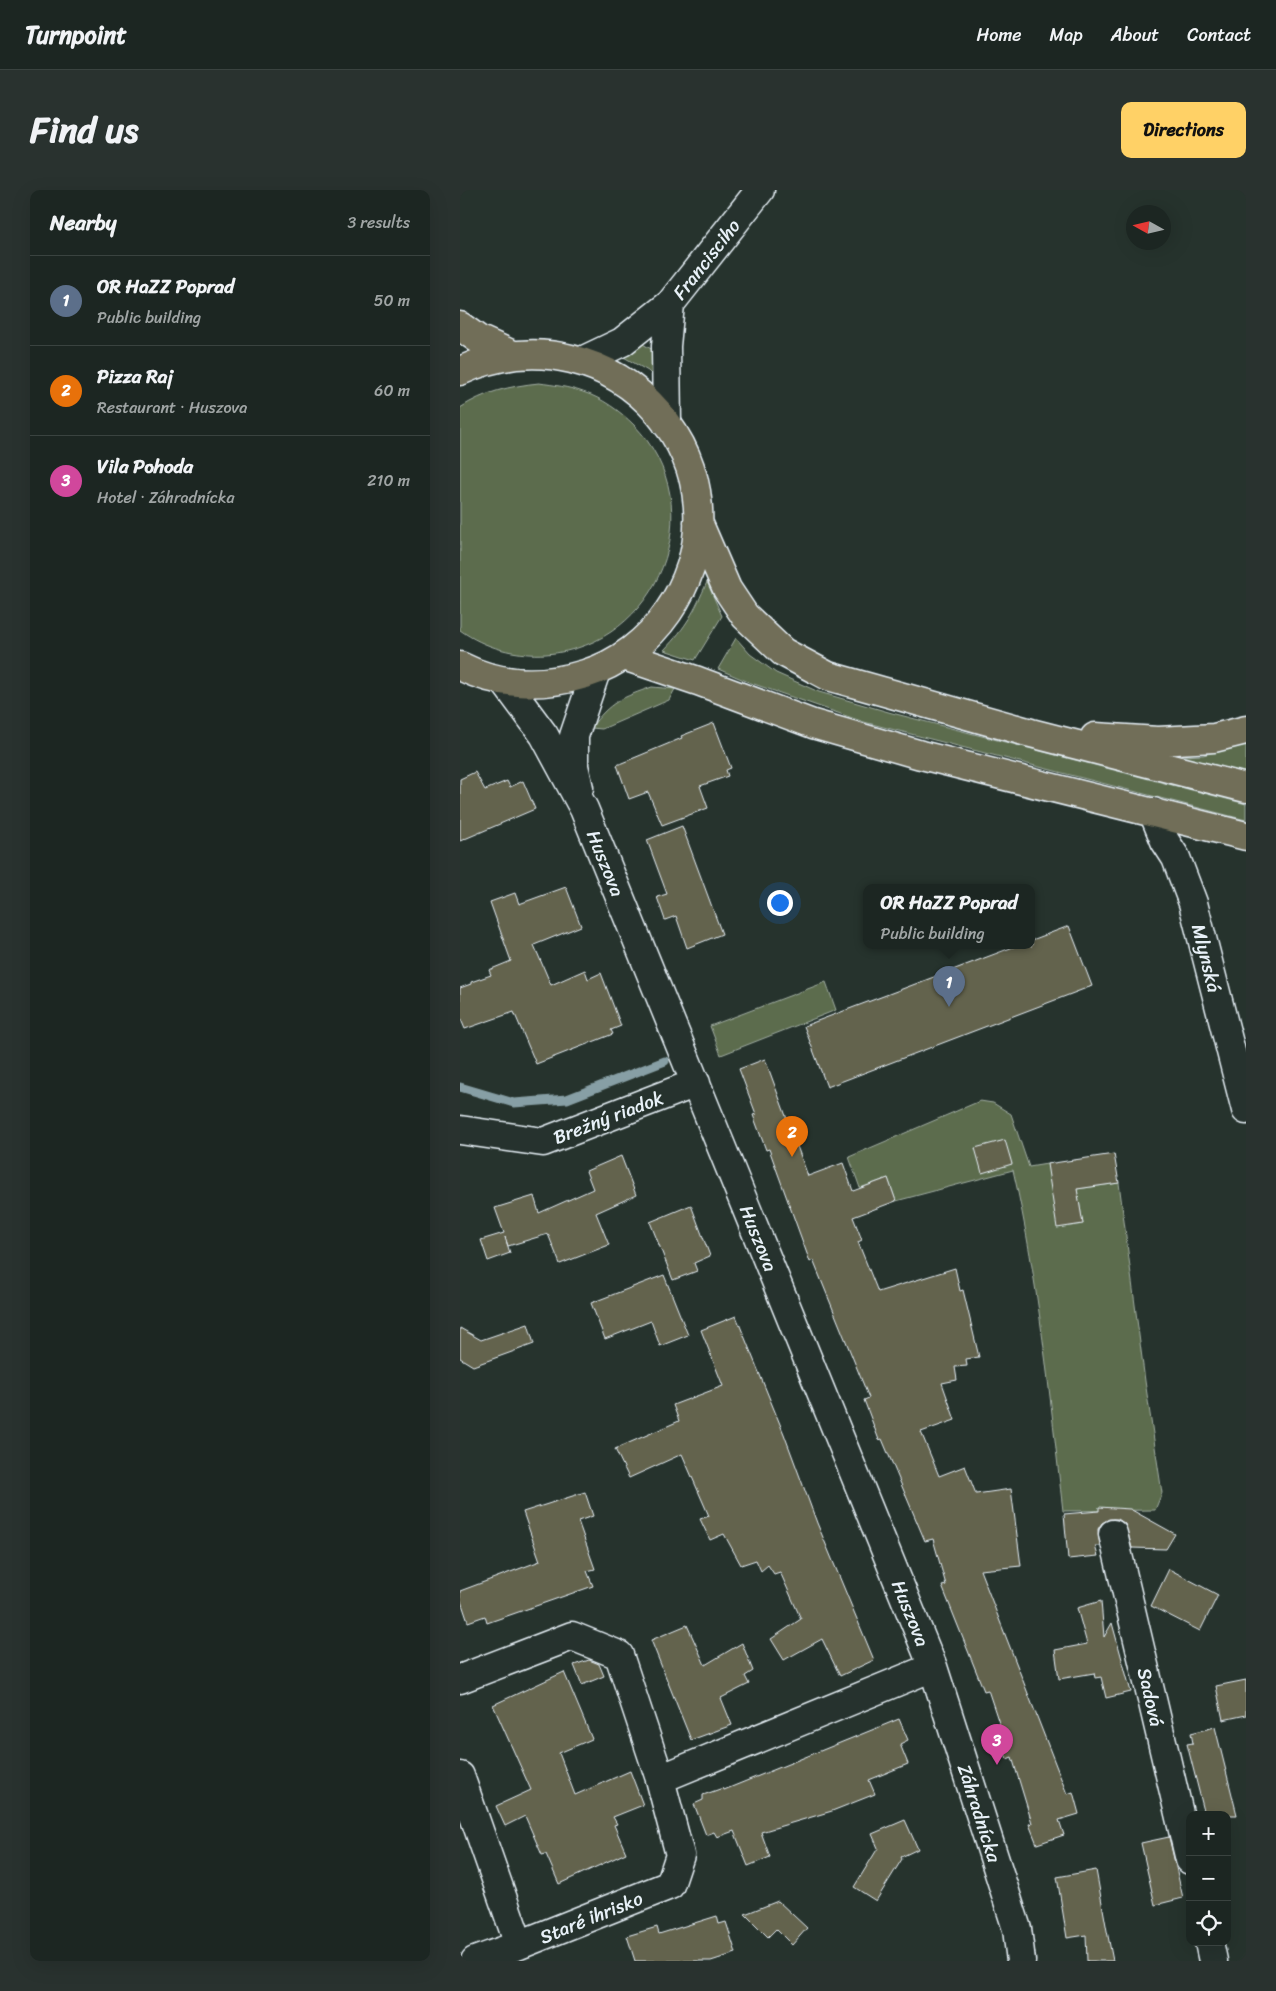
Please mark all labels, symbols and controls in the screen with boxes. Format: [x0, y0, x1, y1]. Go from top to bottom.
text: Turnpoint [25, 14, 127, 56]
text: Home [977, 19, 1022, 51]
text: Map [1050, 19, 1083, 51]
text: About [1111, 19, 1159, 51]
text: Contact [1187, 19, 1251, 51]
text: Find us [30, 99, 138, 161]
button: Directions [1121, 102, 1246, 158]
text: Nearby [50, 204, 116, 242]
north arrow [1126, 205, 1171, 250]
text: 3 results [347, 208, 410, 237]
street label: Francisciho [664, 211, 749, 307]
text: OR HaZZ Poprad [97, 270, 234, 303]
text: 1 [63, 286, 69, 315]
text: 50 m [374, 286, 410, 315]
text: Public building [97, 303, 201, 332]
text: Pizza Raj [97, 360, 173, 393]
text: 2 [61, 376, 71, 405]
text: 60 m [374, 376, 410, 405]
text: Restaurant · Huszova [97, 393, 247, 422]
text: Vila Pohoda [97, 450, 193, 483]
text: 3 [62, 466, 70, 495]
text: 210 m [367, 466, 410, 495]
text: Hotel · Záhradnícka [97, 483, 235, 512]
street label: Huszova [577, 825, 634, 902]
popup [863, 884, 1035, 949]
text: OR HaZZ Poprad [880, 886, 1018, 919]
your location [767, 890, 793, 916]
text: Public building [880, 919, 985, 948]
street label: Mlynská [1182, 920, 1231, 996]
pin: 1 [933, 966, 965, 1007]
street label: Brežný riadok [548, 1081, 668, 1154]
pin: 2 [776, 1116, 808, 1157]
street label: Huszova [730, 1200, 787, 1277]
street label: Huszova [882, 1575, 939, 1652]
street label: Sadová [1128, 1664, 1173, 1730]
pin: 3 [981, 1724, 1013, 1765]
street label: Záhradnícka [948, 1760, 1011, 1867]
map controls [1186, 1811, 1231, 1946]
button: + [1186, 1811, 1231, 1856]
button: − [1186, 1856, 1231, 1901]
street label: Staré ihrisko [534, 1882, 648, 1953]
button: locate [1186, 1901, 1231, 1946]

